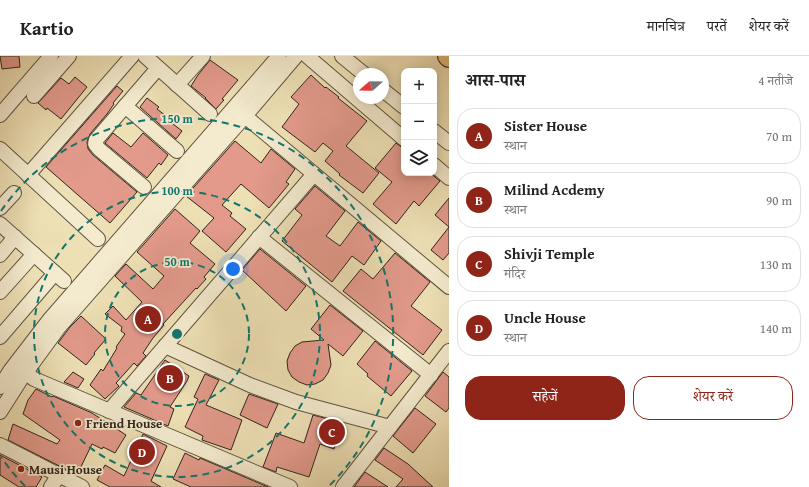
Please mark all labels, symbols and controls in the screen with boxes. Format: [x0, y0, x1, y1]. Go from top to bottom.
text: Kartio [20, 14, 74, 42]
text: मानचित्र [647, 16, 685, 36]
text: परतें [707, 16, 727, 36]
text: शेयर करें [749, 16, 789, 36]
text: आस-पास [465, 67, 525, 92]
north arrow [353, 68, 389, 104]
map controls [401, 68, 437, 176]
button: + [401, 68, 437, 104]
text: 4 नतीजे [758, 71, 793, 90]
button: − [401, 104, 437, 140]
text: 150 m [161, 110, 194, 127]
text: Sister House [504, 115, 587, 136]
text: A [475, 127, 483, 146]
text: 70 m [766, 127, 792, 146]
text: स्थान [504, 136, 527, 155]
button: layers [401, 140, 437, 176]
text: Milind Acdemy [504, 179, 605, 200]
text: 100 m [161, 182, 194, 199]
text: B [475, 191, 483, 210]
text: 90 m [766, 191, 792, 210]
text: स्थान [504, 200, 527, 219]
text: Shivji Temple [504, 243, 595, 264]
text: 50 m [164, 253, 190, 270]
text: C [475, 255, 483, 274]
text: 130 m [760, 255, 792, 274]
your location [223, 259, 243, 279]
text: मंदिर [504, 264, 525, 283]
pin: A [135, 304, 161, 334]
text: Uncle House [504, 307, 586, 328]
text: D [475, 319, 483, 338]
text: 140 m [760, 319, 792, 338]
centre of rings [170, 327, 184, 341]
text: स्थान [504, 328, 527, 347]
pin: B [157, 363, 183, 393]
button: सहेजें [465, 376, 625, 420]
button: शेयर करें [633, 376, 793, 420]
place label: Friend House [86, 414, 162, 433]
pin: C [319, 417, 345, 447]
marker: Friend House [73, 418, 83, 428]
pin: D [129, 437, 155, 467]
place label: Mausi House [29, 460, 102, 479]
marker: Mausi House [16, 464, 26, 474]

